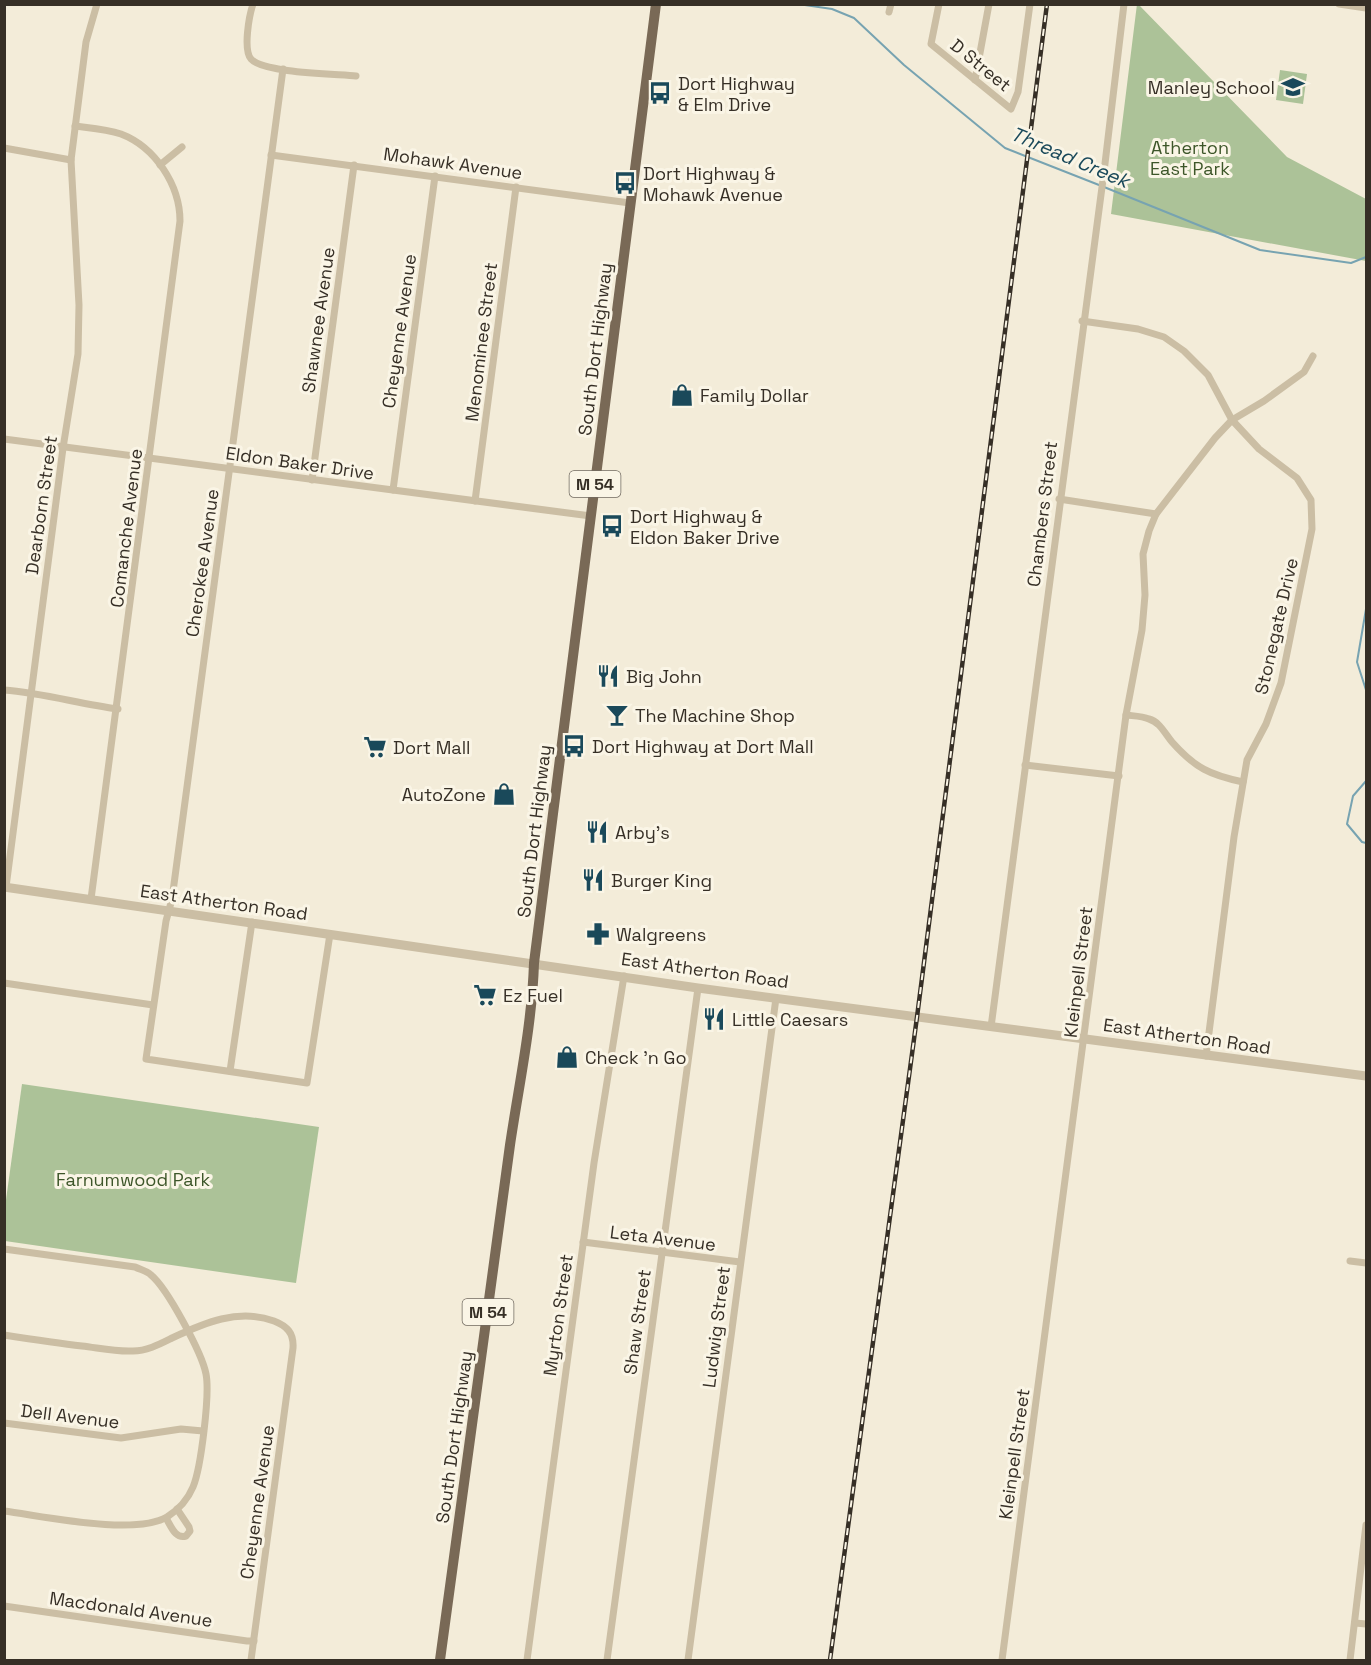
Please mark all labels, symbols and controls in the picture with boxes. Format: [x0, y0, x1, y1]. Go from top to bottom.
street label: D Street [946, 34, 1016, 96]
place label: Dort Highway & Elm Drive [678, 72, 795, 116]
school or university icon: Manley School [1280, 74, 1306, 100]
place label: Manley School [1148, 76, 1275, 99]
bus stop icon: Dort Highway & Elm Drive [647, 80, 673, 106]
water label: Thread Creek [1007, 120, 1135, 195]
park label: Atherton East Park [1150, 136, 1230, 180]
street label: Mohawk Avenue [382, 142, 524, 184]
place label: Dort Highway & Mohawk Avenue [643, 162, 783, 206]
bus stop icon: Dort Highway & Mohawk Avenue [612, 170, 638, 196]
street label: Shawnee Avenue [296, 246, 340, 394]
street label: Cheyenne Avenue [377, 252, 421, 410]
street label: Menominee Street [460, 261, 502, 423]
street label: South Dort Highway [573, 261, 617, 437]
shop icon: Family Dollar [669, 382, 695, 408]
place label: Family Dollar [700, 384, 809, 407]
street label: Dearborn Street [20, 434, 62, 576]
street label: Chambers Street [1022, 440, 1062, 588]
street label: Eldon Baker Drive [224, 441, 376, 485]
street label: Comanche Avenue [105, 447, 147, 609]
road number: M 54 [570, 471, 620, 497]
street label: Cherokee Avenue [180, 487, 224, 639]
place label: Dort Highway & Eldon Baker Drive [630, 505, 780, 549]
bus stop icon: Dort Highway & Eldon Baker Drive [599, 513, 625, 539]
street label: Stonegate Drive [1249, 555, 1303, 697]
restaurant icon: Big John [595, 663, 621, 689]
place label: Big John [626, 665, 702, 688]
bar icon: The Machine Shop [604, 702, 630, 728]
place label: The Machine Shop [635, 704, 795, 727]
bus stop icon: Dort Highway at Dort Mall [561, 733, 587, 759]
supermarket icon: Dort Mall [362, 734, 388, 760]
place label: Dort Highway at Dort Mall [592, 735, 814, 758]
place label: Dort Mall [393, 736, 471, 759]
street label: South Dort Highway [512, 743, 556, 919]
shop icon: AutoZone [491, 781, 517, 807]
place label: AutoZone [402, 783, 486, 806]
restaurant icon: Arby's [584, 819, 610, 845]
place label: Arby's [615, 821, 670, 844]
restaurant icon: Burger King [580, 867, 606, 893]
place label: Burger King [611, 869, 712, 892]
street label: East Atherton Road [139, 879, 309, 925]
street label: Kleinpell Street [1059, 905, 1097, 1039]
pharmacy icon: Walgreens [585, 921, 611, 947]
place label: Walgreens [616, 923, 706, 946]
street label: East Atherton Road [620, 947, 790, 993]
supermarket icon: Ez Fuel [472, 982, 498, 1008]
place label: Ez Fuel [503, 984, 563, 1007]
restaurant icon: Little Caesars [701, 1006, 727, 1032]
place label: Little Caesars [732, 1008, 848, 1031]
street label: East Atherton Road [1102, 1013, 1272, 1059]
shop icon: Check 'n Go [554, 1044, 580, 1070]
place label: Check 'n Go [585, 1046, 687, 1069]
park label: Farnumwood Park [56, 1168, 210, 1191]
street label: Leta Avenue [609, 1220, 717, 1256]
street label: Myrton Street [538, 1252, 578, 1378]
street label: Ludwig Street [697, 1265, 735, 1389]
street label: Shaw Street [618, 1268, 656, 1376]
road number: M 54 [462, 1299, 514, 1325]
street label: South Dort Highway [431, 1349, 477, 1525]
street label: Kleinpell Street [993, 1387, 1035, 1521]
street label: Dell Avenue [19, 1399, 121, 1433]
street label: Cheyenne Avenue [235, 1423, 279, 1581]
street label: Macdonald Avenue [48, 1586, 214, 1632]

